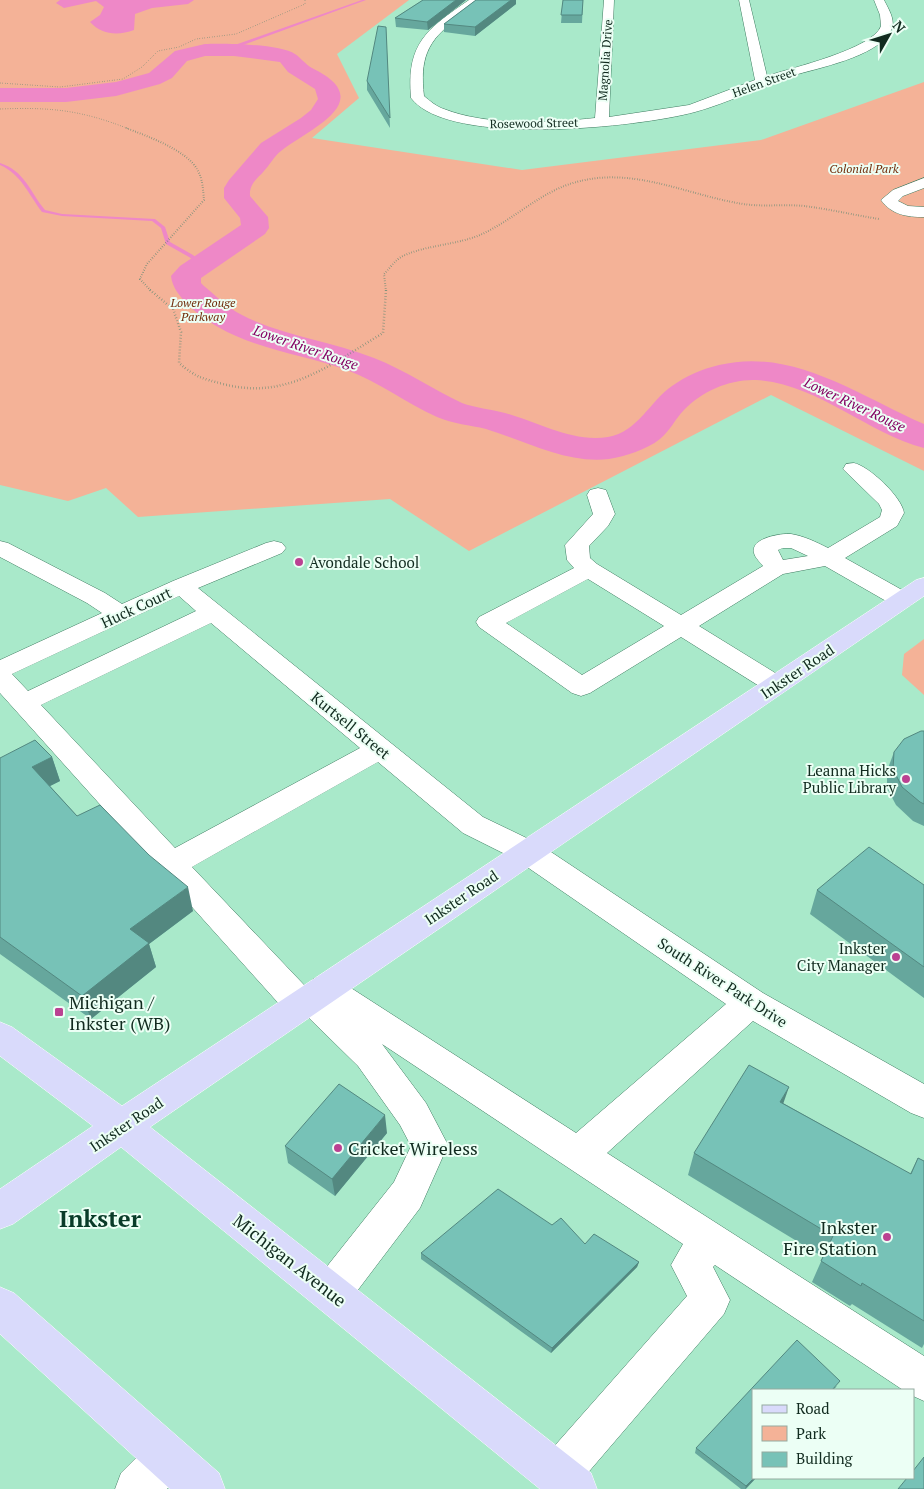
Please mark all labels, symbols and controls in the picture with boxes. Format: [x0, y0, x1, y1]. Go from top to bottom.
north arrow [864, 10, 914, 60]
text: N [889, 16, 910, 37]
street label: Magnolia Drive [595, 19, 615, 101]
street label: Helen Street [730, 63, 798, 100]
street label: Rosewood Street [490, 115, 579, 131]
park label: Colonial Park [829, 161, 899, 176]
park label: Lower Rouge Parkway [169, 295, 236, 324]
water label: Lower River Rouge [250, 320, 362, 374]
water label: Lower River Rouge [800, 372, 909, 436]
place label: Avondale School [309, 552, 419, 572]
marker: Avondale School [293, 556, 305, 568]
street label: Huck Court [98, 582, 175, 632]
street label: Inkster Road [756, 639, 838, 703]
street label: Kurtsell Street [307, 687, 395, 763]
place label: Leanna Hicks Public Library [803, 760, 896, 797]
marker: Leanna Hicks Public Library [900, 773, 912, 785]
street label: Inkster Road [420, 865, 502, 929]
street label: South River Park Drive [654, 933, 792, 1031]
place label: Inkster City Manager [797, 938, 886, 975]
marker: Inkster City Manager [890, 951, 902, 963]
place label: Michigan / Inkster (WB) [69, 990, 170, 1035]
marker: Michigan / Inkster (WB) [53, 1006, 65, 1018]
street label: Inkster Road [85, 1092, 167, 1156]
place label: Cricket Wireless [348, 1136, 478, 1160]
marker: Cricket Wireless [332, 1142, 344, 1154]
district label: Inkster [59, 1202, 142, 1234]
street label: Michigan Avenue [228, 1208, 352, 1312]
place label: Inkster Fire Station [783, 1215, 877, 1260]
marker: Inkster Fire Station [881, 1231, 893, 1243]
legend [752, 1389, 914, 1479]
text: Road [796, 1398, 829, 1418]
text: Park [796, 1423, 826, 1443]
text: Building [796, 1448, 854, 1468]

